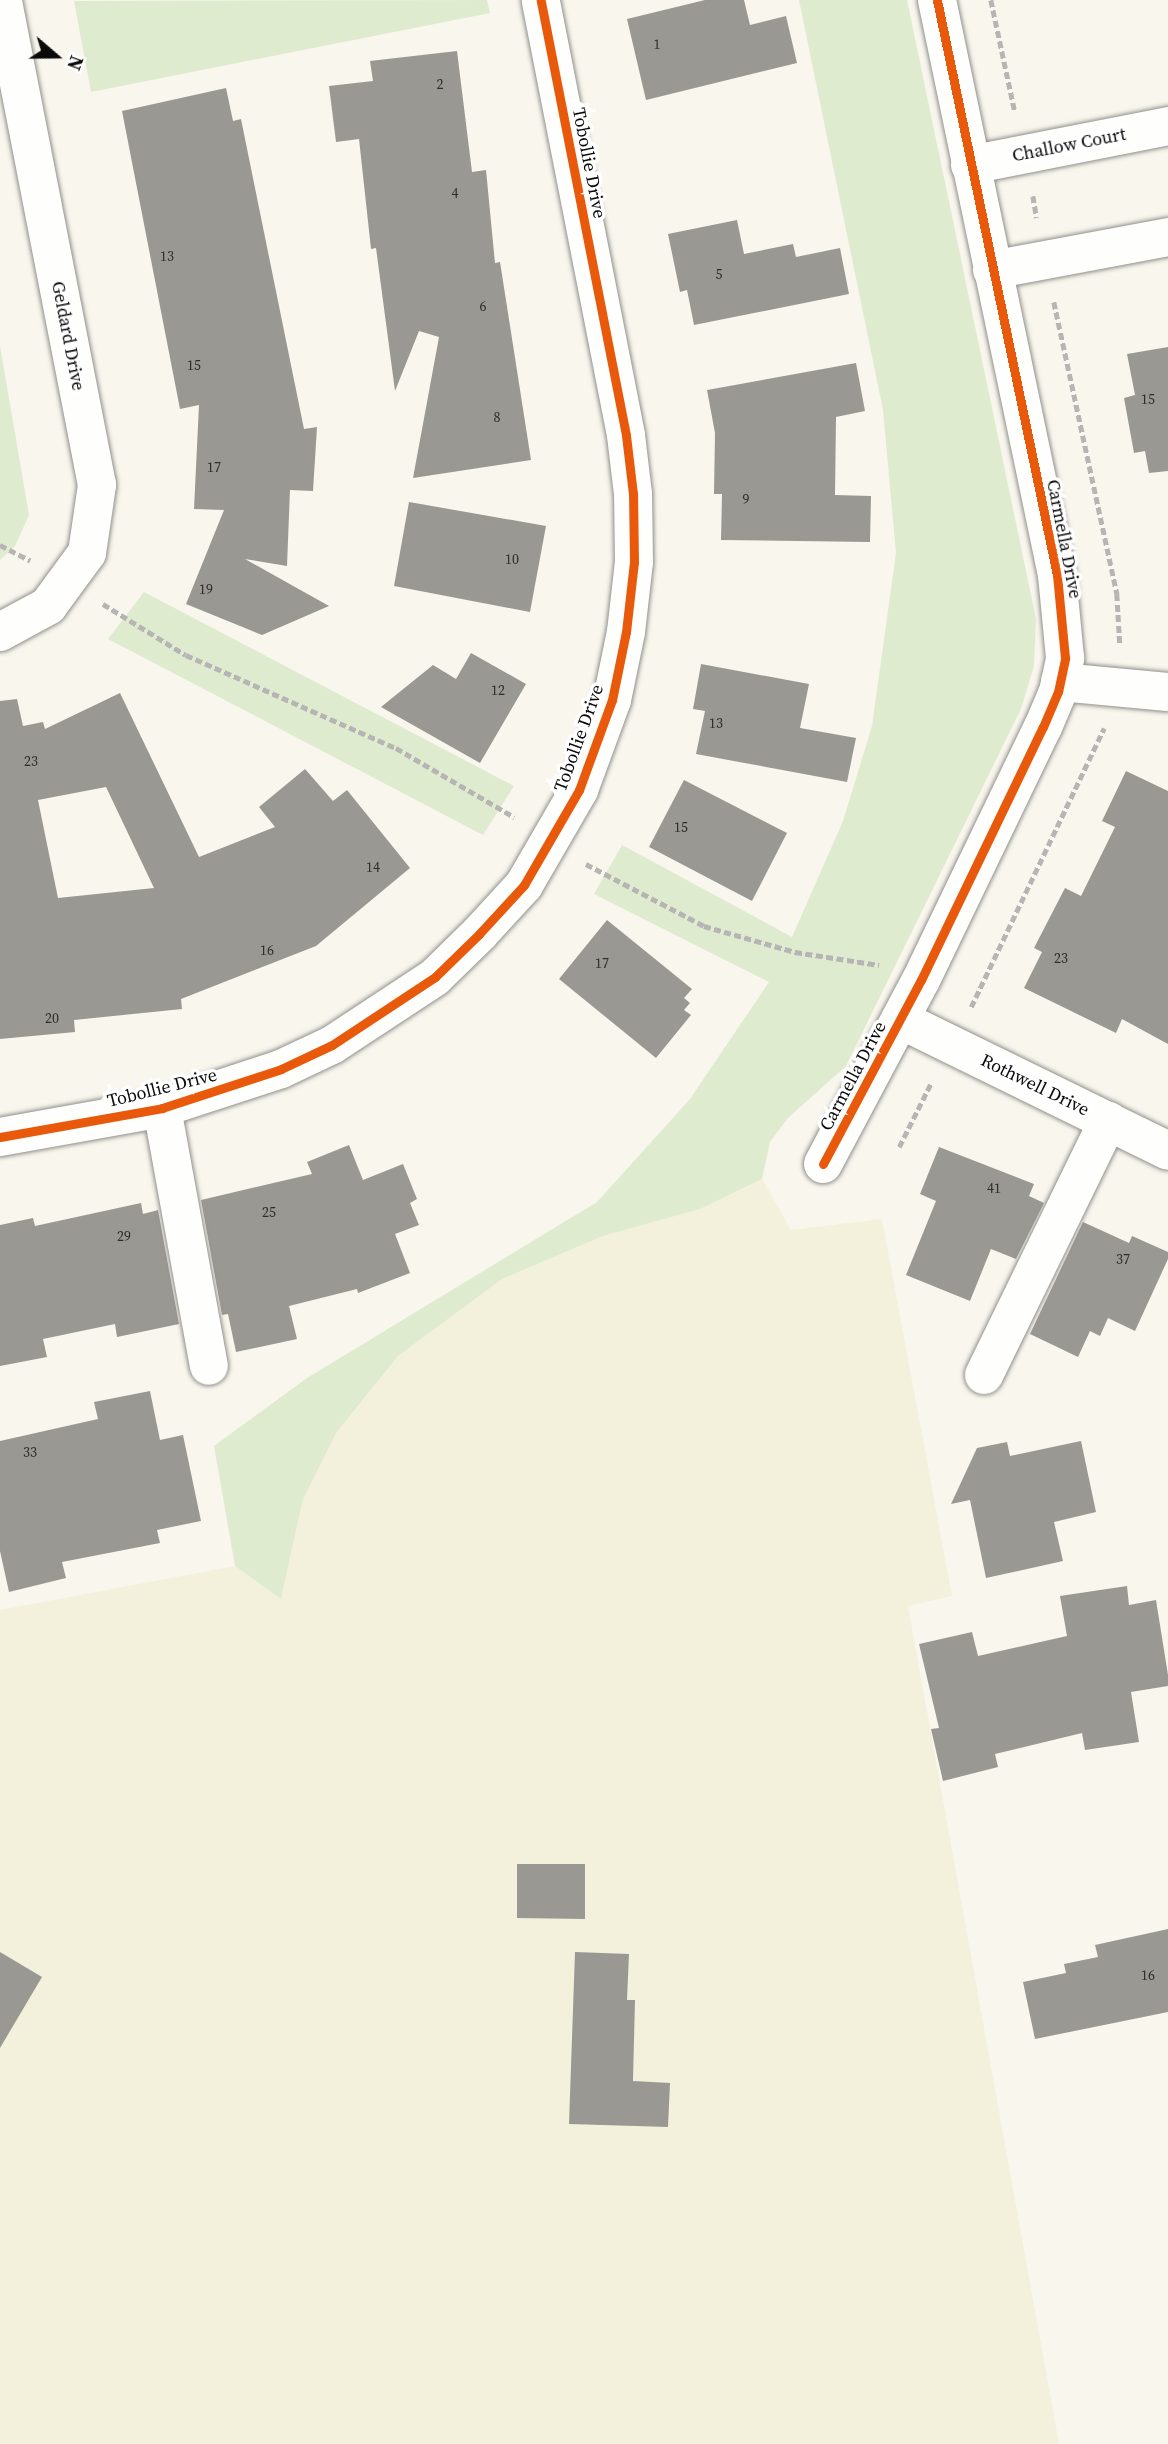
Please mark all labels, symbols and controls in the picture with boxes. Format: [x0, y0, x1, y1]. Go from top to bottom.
north arrow [21, 21, 91, 91]
house number: 1 [654, 36, 660, 52]
text: N [61, 52, 90, 74]
house number: 2 [437, 76, 443, 92]
street label: Tobollie Drive [568, 106, 610, 220]
street label: Challow Court [1010, 123, 1128, 167]
house number: 4 [452, 185, 458, 201]
house number: 13 [160, 248, 174, 264]
house number: 5 [716, 266, 722, 282]
street label: Geldard Drive [47, 279, 89, 393]
house number: 6 [480, 298, 486, 314]
house number: 15 [187, 357, 201, 373]
house number: 15 [1141, 391, 1155, 407]
house number: 8 [494, 409, 500, 425]
house number: 17 [207, 459, 221, 475]
street label: Carmella Drive [1042, 478, 1086, 600]
house number: 9 [743, 491, 749, 507]
house number: 10 [505, 551, 519, 567]
house number: 19 [199, 581, 213, 597]
house number: 12 [491, 682, 505, 698]
street label: Tobollie Drive [550, 682, 608, 794]
house number: 13 [709, 715, 723, 731]
house number: 23 [24, 753, 38, 769]
house number: 15 [674, 819, 688, 835]
house number: 14 [366, 859, 380, 875]
house number: 16 [260, 942, 274, 958]
house number: 23 [1054, 950, 1068, 966]
house number: 17 [595, 955, 609, 971]
house number: 20 [45, 1010, 59, 1026]
street label: Carmella Drive [815, 1018, 891, 1134]
street label: Rothwell Drive [977, 1049, 1093, 1121]
street label: Tobollie Drive [105, 1064, 219, 1112]
house number: 41 [987, 1180, 1001, 1196]
house number: 25 [262, 1204, 276, 1220]
house number: 29 [117, 1228, 131, 1244]
house number: 37 [1116, 1251, 1130, 1267]
house number: 33 [23, 1444, 37, 1460]
house number: 16 [1141, 1967, 1155, 1983]

